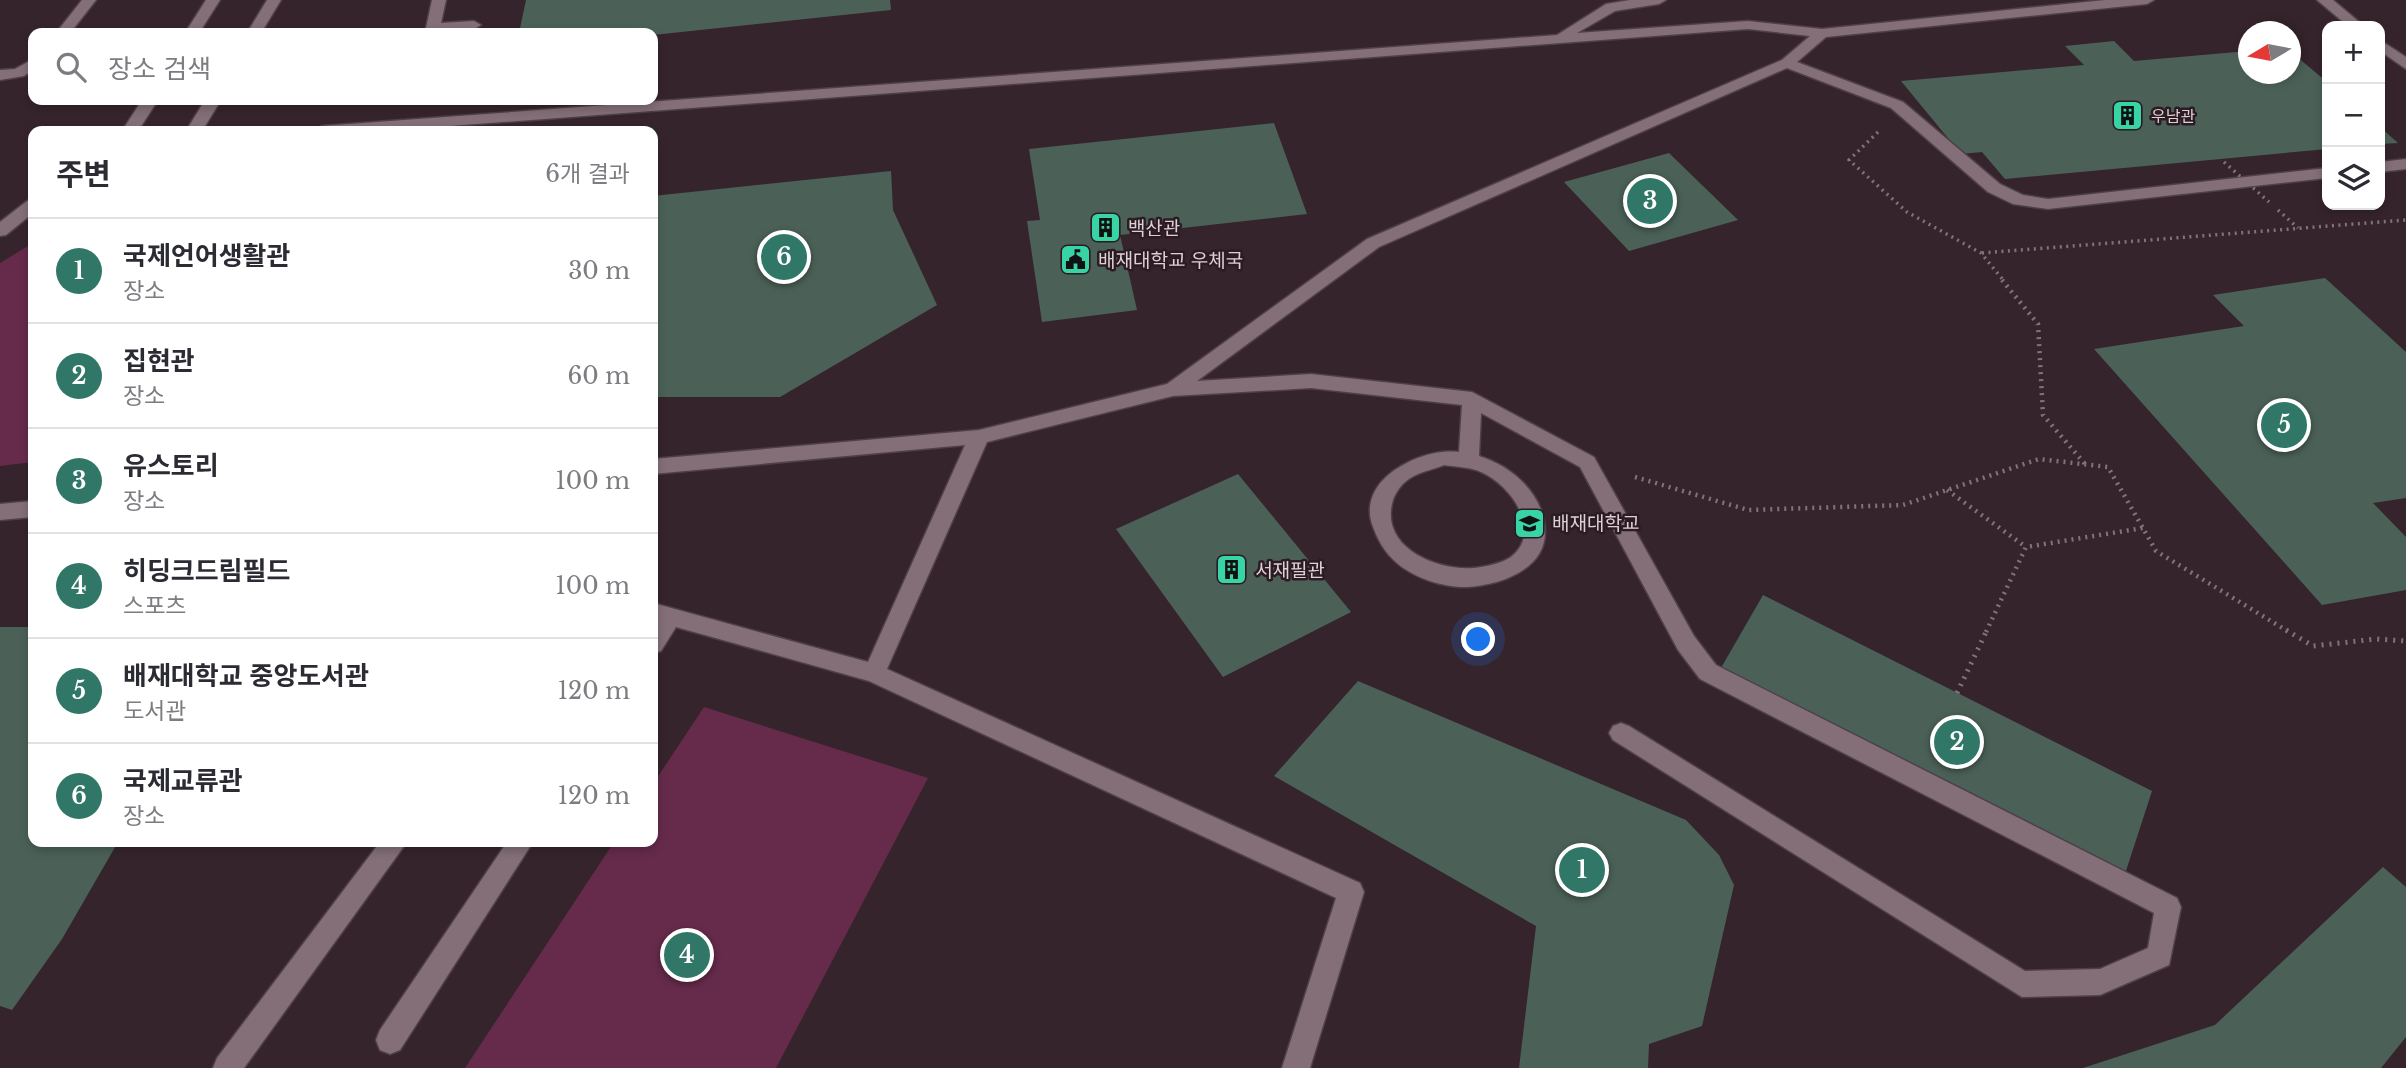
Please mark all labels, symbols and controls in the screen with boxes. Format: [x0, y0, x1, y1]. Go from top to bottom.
north arrow [2238, 21, 2301, 84]
map controls [2322, 21, 2385, 210]
button: + [2322, 21, 2385, 84]
search box [28, 28, 658, 105]
icon: search [52, 48, 90, 86]
text: 장소 검색 [108, 53, 211, 85]
button: − [2322, 84, 2385, 147]
building icon: 우남관 [2111, 99, 2145, 133]
place label: 우남관 [2151, 106, 2195, 126]
button: layers [2322, 147, 2385, 210]
text: 주변 [56, 156, 111, 193]
text: 6개 결과 [545, 160, 630, 188]
pin: 3 [1627, 175, 1673, 227]
building icon: 백산관 [1088, 211, 1122, 245]
place label: 백산관 [1128, 217, 1180, 240]
pin: 6 [761, 231, 807, 283]
text: 국제언어생활관 [123, 240, 290, 272]
public building icon: 배재대학교 우체국 [1058, 243, 1092, 277]
place label: 배재대학교 우체국 [1098, 249, 1243, 272]
text: 1 [74, 257, 84, 285]
text: 30 m [568, 257, 630, 285]
text: 장소 [123, 277, 165, 305]
text: 집현관 [123, 345, 195, 377]
text: 2 [72, 362, 86, 390]
text: 60 m [568, 362, 630, 390]
text: 장소 [123, 382, 165, 410]
pin: 5 [2261, 399, 2307, 451]
text: 유스토리 [123, 450, 219, 482]
text: 3 [72, 467, 86, 495]
text: 100 m [556, 467, 630, 495]
text: 장소 [123, 487, 165, 515]
school or university icon: 배재대학교 [1512, 506, 1546, 540]
place label: 배재대학교 [1552, 512, 1639, 535]
building icon: 서재필관 [1215, 553, 1249, 587]
text: 히딩크드림필드 [123, 555, 290, 587]
place label: 서재필관 [1255, 559, 1325, 582]
text: 4 [71, 572, 87, 600]
text: 100 m [556, 572, 630, 600]
text: 스포츠 [123, 592, 186, 620]
your location [1461, 622, 1495, 656]
text: 배재대학교 중앙도서관 [123, 660, 369, 692]
text: 5 [72, 677, 86, 705]
text: 120 m [558, 677, 630, 705]
text: 도서관 [123, 697, 186, 725]
pin: 2 [1934, 716, 1980, 768]
text: 국제교류관 [123, 765, 243, 797]
text: 6 [71, 782, 87, 810]
text: 120 m [558, 782, 630, 810]
text: 장소 [123, 802, 165, 830]
pin: 1 [1559, 844, 1605, 896]
pin: 4 [664, 929, 710, 981]

